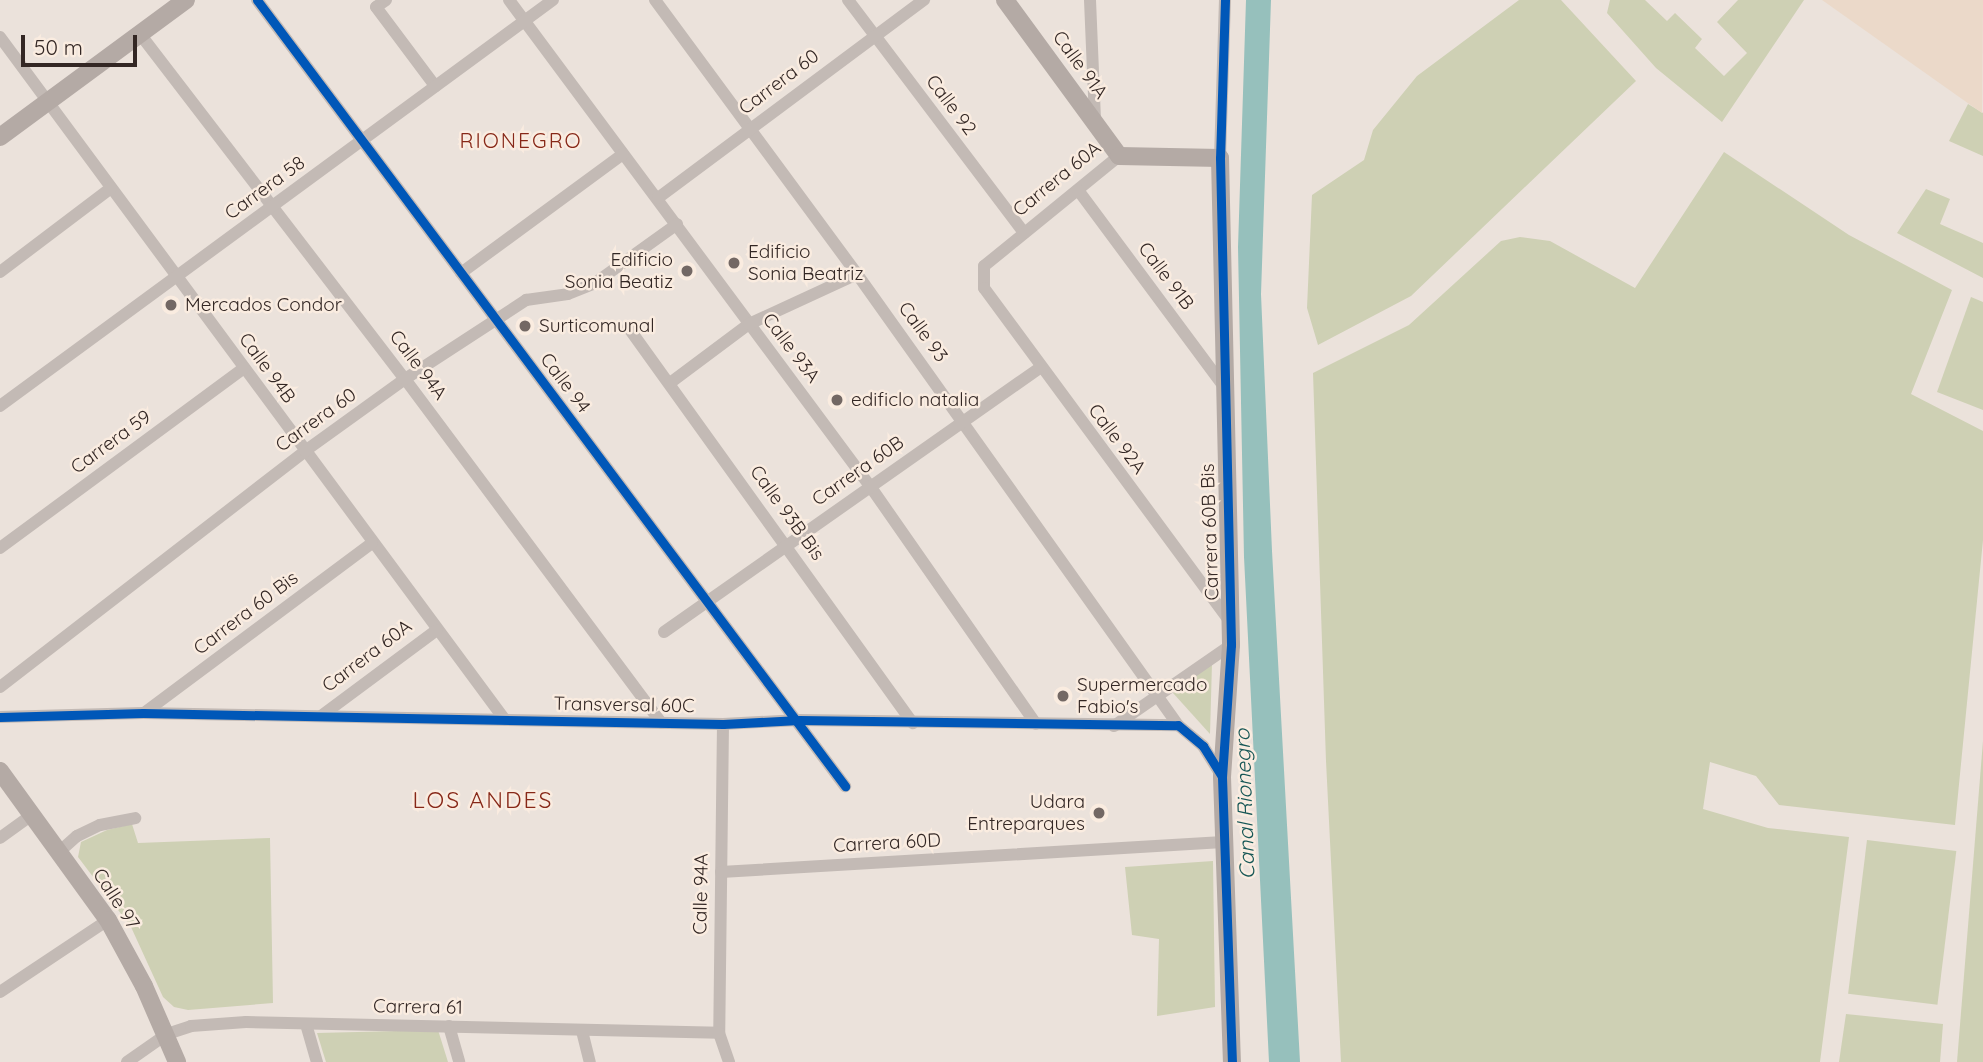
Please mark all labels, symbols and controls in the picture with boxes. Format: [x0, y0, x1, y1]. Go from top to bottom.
scale bar [24, 21, 140, 65]
street label: Calle 91A [1048, 27, 1112, 103]
text: 50 m [34, 34, 83, 60]
street label: Carrera 60 [735, 45, 823, 119]
street label: Calle 92 [921, 70, 981, 140]
district label: RIONEGRO [460, 127, 582, 153]
street label: Carrera 60A [1008, 137, 1106, 221]
street label: Carrera 58 [221, 151, 309, 225]
street label: Calle 91B [1133, 238, 1199, 314]
place label: Edificio Sonia Beatriz [748, 241, 864, 285]
place label: Edificio Sonia Beatiz [565, 249, 673, 293]
marker: Edificio Sonia Beatriz [726, 255, 742, 271]
marker: Edificio Sonia Beatiz [679, 263, 695, 279]
place label: Mercados Condor [185, 294, 342, 316]
marker: Mercados Condor [163, 297, 179, 313]
street label: Calle 93 [894, 297, 952, 367]
street label: Calle 93A [757, 309, 825, 387]
place label: Surticomunal [539, 315, 655, 337]
marker: Surticomunal [517, 318, 533, 334]
street label: Calle 94A [384, 326, 452, 404]
street label: Calle 94B [234, 328, 300, 408]
street label: Calle 94 [535, 349, 595, 417]
street label: Carrera 60 [271, 383, 361, 457]
place label: edificlo natalia [851, 389, 979, 411]
marker: edificlo natalia [829, 392, 845, 408]
street label: Calle 92A [1083, 399, 1151, 479]
street label: Carrera 59 [66, 405, 156, 479]
street label: Carrera 60B [808, 431, 908, 511]
street label: Calle 93B Bis [745, 461, 829, 565]
street label: Carrera 60B Bis [1196, 463, 1224, 601]
street label: Carrera 60 Bis [189, 566, 303, 660]
street label: Carrera 60A [318, 615, 416, 697]
place label: Supermercado Fabio's [1077, 674, 1207, 718]
marker: Supermercado Fabio's [1055, 688, 1071, 704]
street label: Transversal 60C [553, 692, 695, 718]
water label: Canal Rionegro [1229, 728, 1259, 880]
district label: LOS ANDES [414, 786, 552, 814]
place label: Udara Entreparques [967, 791, 1085, 835]
marker: Udara Entreparques [1091, 805, 1107, 821]
street label: Carrera 60D [833, 829, 941, 857]
street label: Calle 94A [689, 853, 713, 935]
street label: Calle 97 [88, 864, 144, 934]
street label: Carrera 61 [373, 995, 463, 1019]

